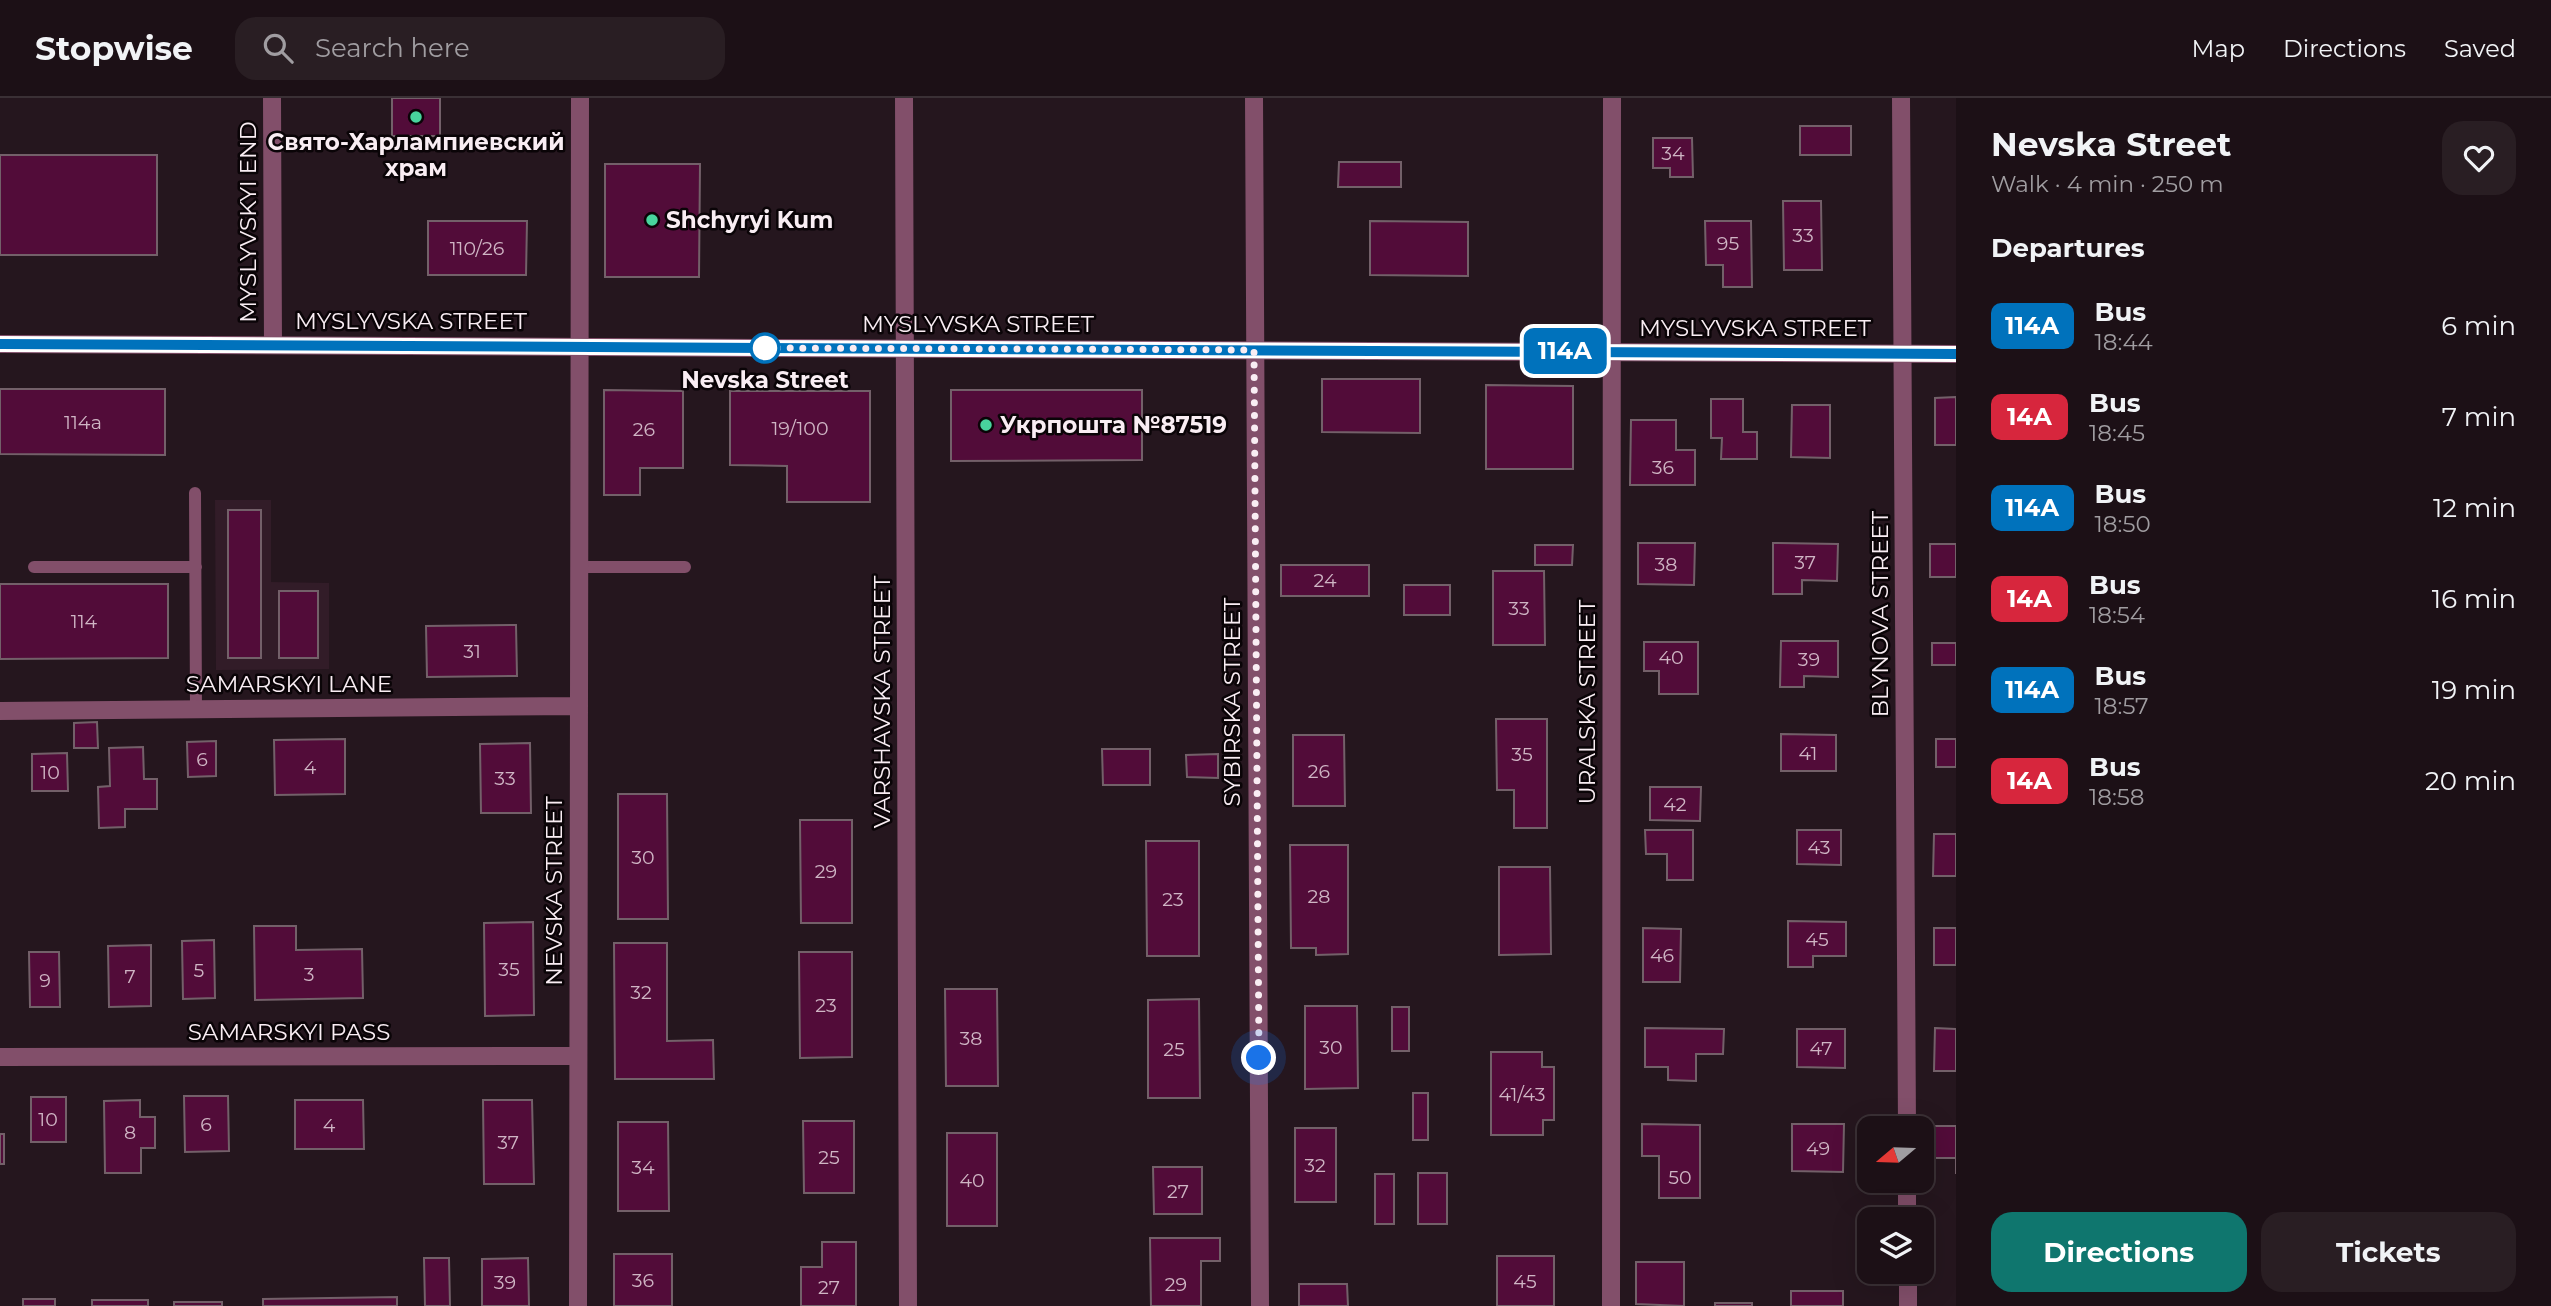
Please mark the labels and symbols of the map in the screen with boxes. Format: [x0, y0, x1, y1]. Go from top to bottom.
marker: Свято-Харлампиевский храм [408, 109, 424, 125]
street label: MYSLYVSKYI END [234, 121, 262, 323]
place label: Свято-Харлампиевский храм [268, 128, 564, 182]
house number: 34 [1661, 142, 1685, 165]
place label: Shchyryi Kum [666, 206, 833, 234]
marker: Shchyryi Kum [644, 212, 660, 228]
house number: 33 [1792, 224, 1814, 247]
house number: 95 [1717, 232, 1739, 255]
house number: 110/26 [450, 237, 504, 260]
street label: MYSLYVSKA STREET [295, 307, 528, 335]
street label: MYSLYVSKA STREET [862, 310, 1095, 338]
street label: MYSLYVSKA STREET [1639, 314, 1872, 342]
line badge: 114А [1516, 328, 1614, 374]
marker: Nevska Street [750, 333, 780, 363]
place label: Nevska Street [681, 366, 849, 394]
house number: 114а [64, 411, 102, 434]
place label: Укрпошта №87519 [1000, 411, 1227, 439]
house number: 19/100 [771, 417, 829, 440]
marker: Укрпошта №87519 [978, 417, 994, 433]
house number: 26 [633, 418, 655, 441]
house number: 36 [1652, 456, 1674, 479]
street label: BLYNOVA STREET [1866, 510, 1894, 717]
house number: 37 [1794, 551, 1816, 574]
house number: 38 [1655, 553, 1677, 576]
house number: 24 [1314, 569, 1337, 592]
street label: VARSHAVSKA STREET [868, 575, 896, 828]
street label: SYBIRSKA STREET [1218, 597, 1246, 807]
house number: 33 [1508, 597, 1530, 620]
street label: URALSKA STREET [1573, 599, 1601, 804]
house number: 114 [71, 610, 98, 633]
house number: 31 [463, 640, 481, 663]
house number: 40 [1658, 646, 1684, 669]
house number: 39 [1798, 648, 1820, 671]
street label: SAMARSKYI LANE [186, 670, 392, 698]
house number: 41 [1799, 742, 1817, 765]
house number: 35 [1511, 743, 1533, 766]
house number: 6 [196, 748, 208, 771]
house number: 4 [304, 756, 317, 779]
house number: 26 [1308, 760, 1330, 783]
house number: 10 [40, 761, 60, 784]
house number: 33 [494, 767, 516, 790]
house number: 42 [1663, 793, 1687, 816]
street label: NEVSKA STREET [540, 795, 568, 986]
house number: 43 [1808, 836, 1831, 859]
house number: 30 [631, 846, 655, 869]
house number: 29 [815, 860, 837, 883]
house number: 28 [1308, 885, 1330, 908]
house number: 23 [1162, 888, 1184, 911]
house number: 45 [1805, 928, 1829, 951]
house number: 46 [1650, 944, 1674, 967]
house number: 35 [498, 958, 520, 981]
house number: 5 [194, 959, 205, 982]
house number: 3 [304, 963, 314, 986]
house number: 7 [124, 965, 136, 988]
house number: 9 [39, 969, 51, 992]
house number: 32 [630, 981, 652, 1004]
house number: 23 [815, 994, 837, 1017]
street label: SAMARSKYI PASS [188, 1018, 390, 1046]
house number: 38 [960, 1027, 982, 1050]
house number: 30 [1319, 1036, 1343, 1059]
house number: 47 [1810, 1037, 1832, 1060]
house number: 25 [1163, 1038, 1185, 1061]
your location [1241, 1040, 1276, 1075]
house number: 41/43 [1498, 1083, 1546, 1106]
house number: 10 [38, 1108, 58, 1131]
house number: 6 [200, 1113, 212, 1136]
house number: 4 [323, 1114, 336, 1137]
north arrow [1857, 1116, 1934, 1194]
house number: 8 [124, 1121, 136, 1144]
house number: 37 [497, 1131, 519, 1154]
house number: 49 [1806, 1137, 1830, 1160]
house number: 25 [818, 1146, 840, 1169]
house number: 32 [1304, 1154, 1326, 1177]
house number: 34 [631, 1156, 655, 1179]
house number: 50 [1668, 1166, 1692, 1189]
house number: 40 [959, 1169, 985, 1192]
house number: 27 [1167, 1180, 1189, 1203]
house number: 36 [632, 1269, 654, 1292]
house number: 45 [1513, 1270, 1537, 1293]
house number: 39 [494, 1271, 516, 1294]
house number: 29 [1165, 1273, 1187, 1296]
house number: 27 [818, 1276, 840, 1299]

